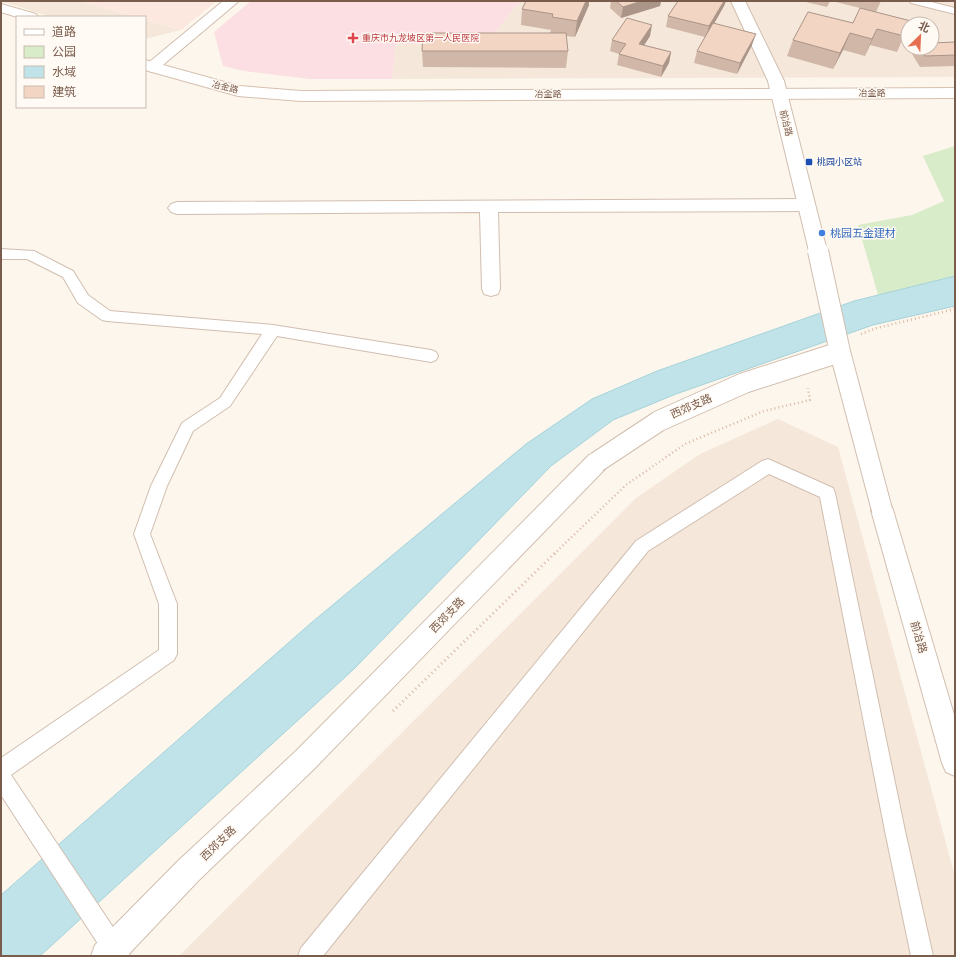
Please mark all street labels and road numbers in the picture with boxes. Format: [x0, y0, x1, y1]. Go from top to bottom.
street label: 冶金路 [211, 79, 239, 95]
street label: 冶金路 [858, 88, 886, 98]
street label: 冶金路 [534, 89, 562, 99]
street label: 前冶路 [778, 109, 794, 137]
street label: 西郊支路 [668, 392, 714, 420]
street label: 西郊支路 [427, 595, 467, 635]
street label: 前冶路 [909, 619, 929, 655]
street label: 西郊支路 [198, 823, 238, 863]

